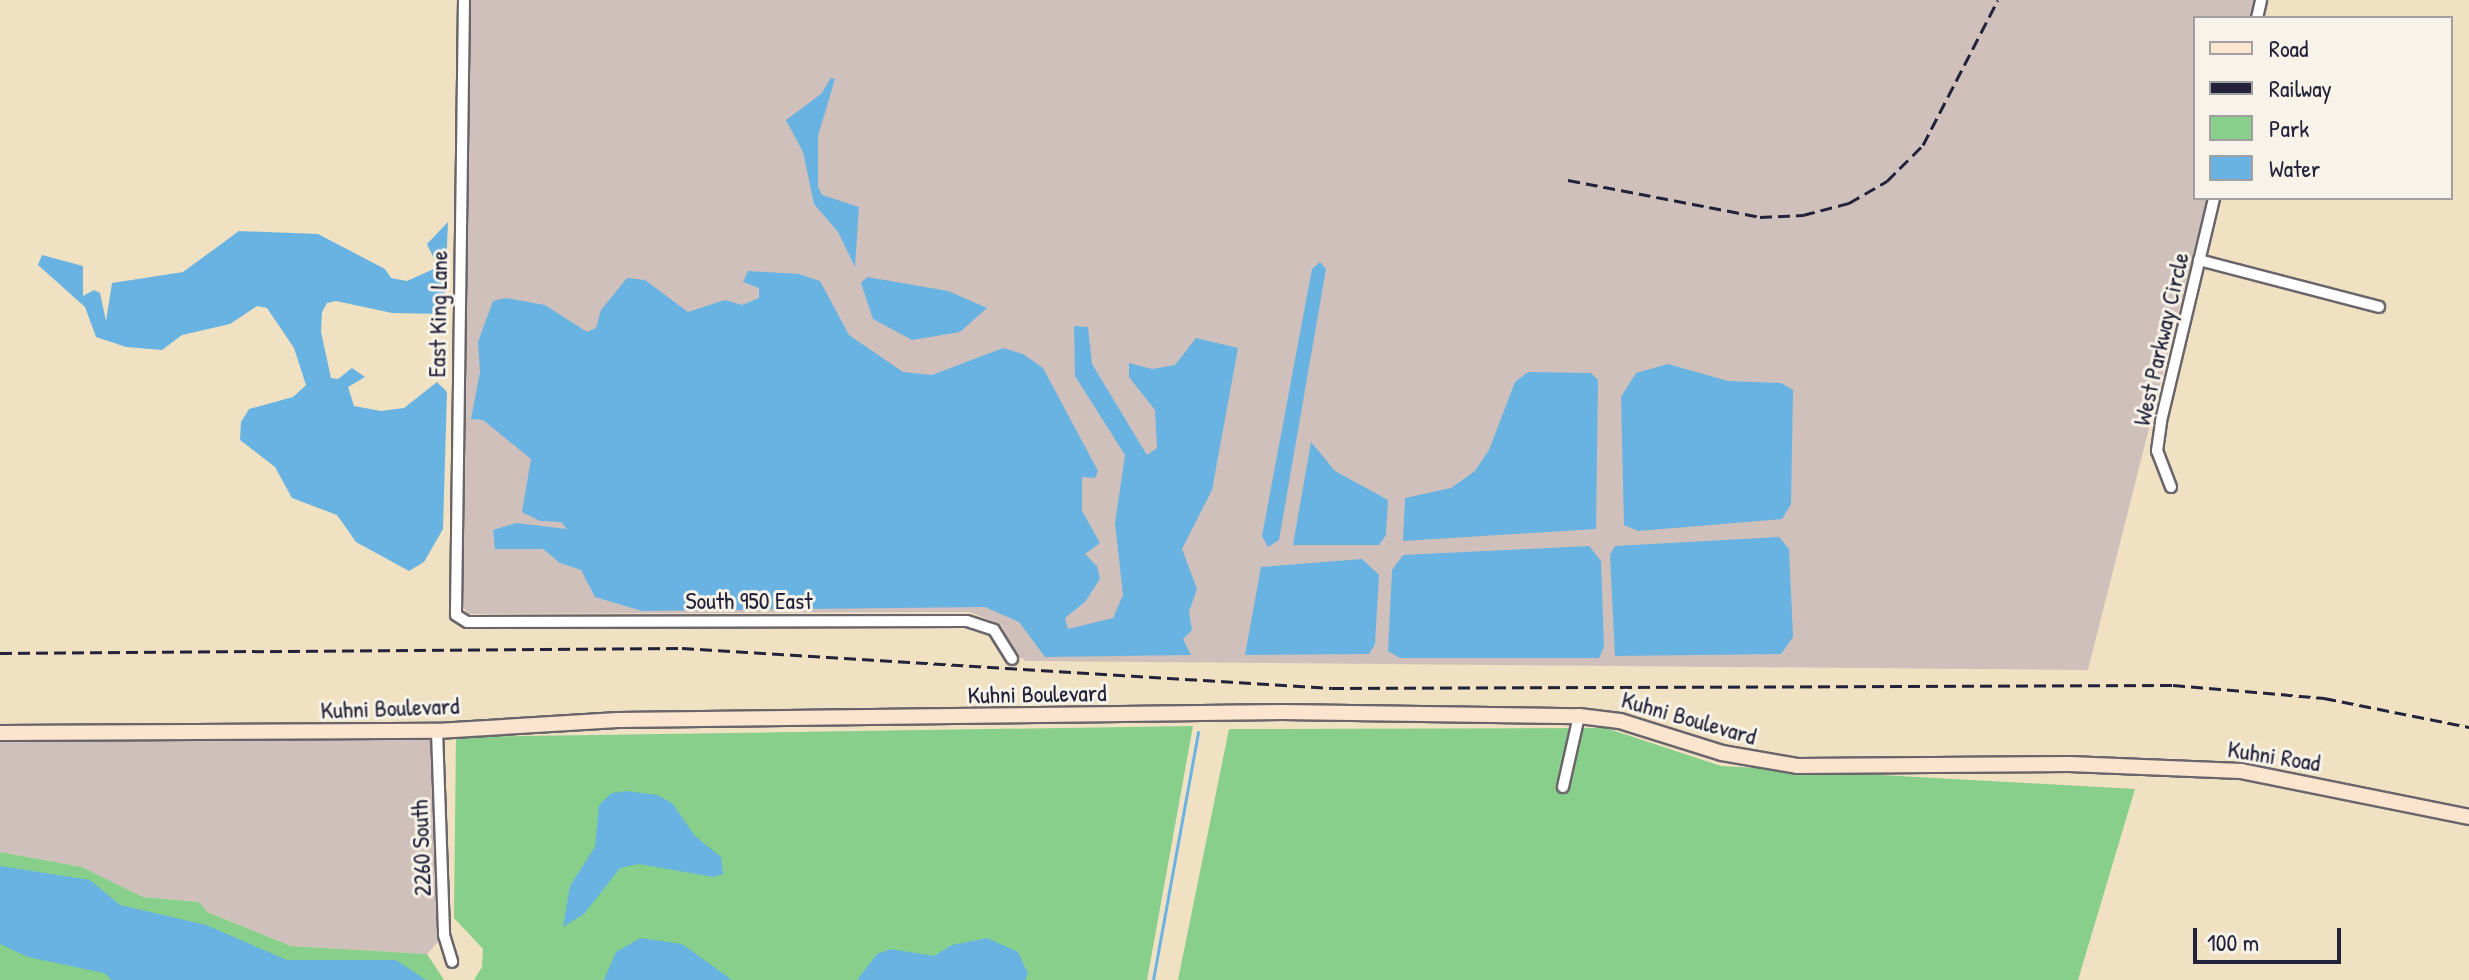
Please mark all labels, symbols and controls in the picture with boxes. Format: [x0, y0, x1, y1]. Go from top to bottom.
legend [2193, 16, 2453, 200]
text: Road [2269, 32, 2308, 64]
text: Railway [2269, 72, 2332, 104]
text: Park [2269, 112, 2309, 144]
text: Water [2269, 152, 2320, 184]
street label: East King Lane [422, 250, 454, 378]
street label: West Parkway Circle [2127, 250, 2195, 428]
street label: South 950 East [686, 587, 812, 615]
street label: Kuhni Boulevard [967, 678, 1107, 710]
street label: Kuhni Boulevard [1618, 685, 1760, 751]
street label: Kuhni Boulevard [320, 691, 460, 725]
street label: Kuhni Road [2226, 734, 2322, 778]
street label: 2260 South [405, 799, 437, 897]
scale bar [2197, 912, 2345, 962]
text: 100 m [2207, 926, 2259, 958]

